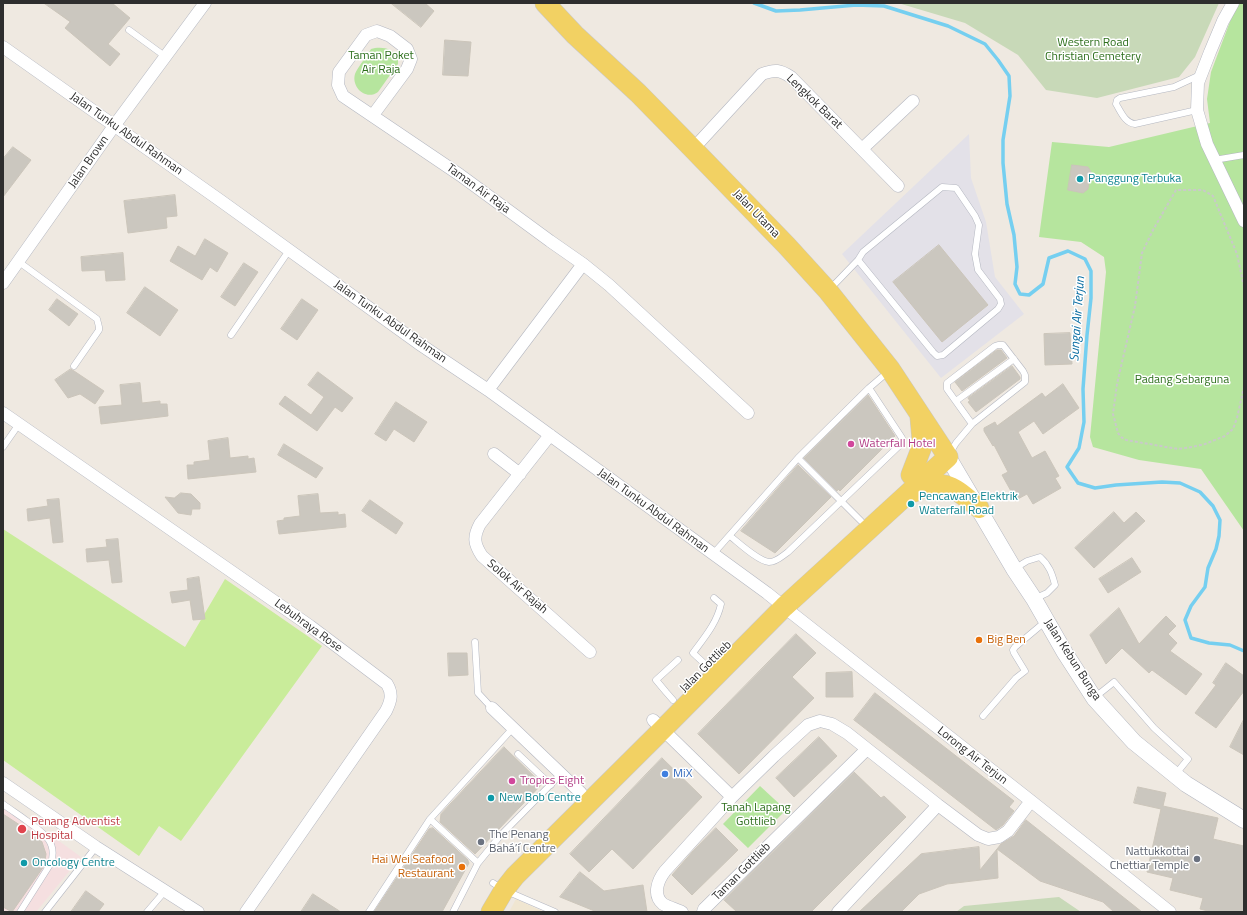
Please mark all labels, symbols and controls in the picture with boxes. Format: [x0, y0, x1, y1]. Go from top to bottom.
park label: Western Road Christian Cemetery [1045, 36, 1141, 64]
park label: Taman Poket Air Raja [348, 49, 414, 77]
street label: Lengkok Barat [783, 72, 845, 132]
street label: Jalan Tunku Abdul Rahman [67, 90, 185, 178]
street label: Jalan Brown [66, 133, 112, 191]
street label: Taman Air Raja [443, 161, 513, 217]
place label: Panggung Terbuka [1088, 172, 1181, 186]
marker: Panggung Terbuka [1075, 174, 1085, 184]
street label: Jalan Utama [730, 187, 782, 241]
water label: Sungai Air Terjun [1067, 276, 1089, 362]
street label: Jalan Tunku Abdul Rahman [331, 278, 449, 366]
park label: Padang Sebarguna [1135, 373, 1229, 387]
place label: Waterfall Hotel [859, 437, 935, 451]
marker: Waterfall Hotel [846, 439, 856, 449]
street label: Jalan Tunku Abdul Rahman [595, 466, 711, 556]
place label: Pencawang Elektrik Waterfall Road [919, 490, 1018, 518]
marker: Pencawang Elektrik Waterfall Road [906, 499, 916, 509]
street label: Solok Air Rajah [484, 557, 550, 617]
street label: Lebuhraya Rose [271, 596, 345, 656]
street label: Jalan Kebun Bunga [1040, 617, 1104, 703]
place label: Big Ben [987, 633, 1026, 647]
marker: Big Ben [974, 635, 984, 645]
street label: Jalan Gottlieb [677, 638, 735, 696]
street label: Lorong Air Terjun [934, 724, 1010, 788]
place label: MiX [673, 767, 692, 781]
marker: MiX [660, 769, 670, 779]
place label: Tropics Eight [520, 774, 584, 788]
marker: Tropics Eight [507, 776, 517, 786]
place label: New Bob Centre [499, 791, 581, 805]
marker: New Bob Centre [486, 793, 496, 803]
park label: Tanah Lapang Gottlieb [721, 801, 791, 829]
place label: Penang Adventist Hospital [31, 815, 120, 843]
marker: Penang Adventist Hospital [16, 823, 28, 835]
place label: The Penang Bahá’í Centre [489, 828, 556, 856]
marker: The Penang Bahá’í Centre [476, 837, 486, 847]
street label: Taman Gottlieb [710, 840, 774, 904]
place label: Nattukkottai Chettiar Temple [1110, 845, 1189, 873]
place label: Hai Wei Seafood Restaurant [371, 853, 454, 881]
marker: Nattukkottai Chettiar Temple [1192, 854, 1202, 864]
place label: Oncology Centre [32, 856, 115, 870]
marker: Oncology Centre [19, 858, 29, 868]
marker: Hai Wei Seafood Restaurant [457, 862, 467, 872]

